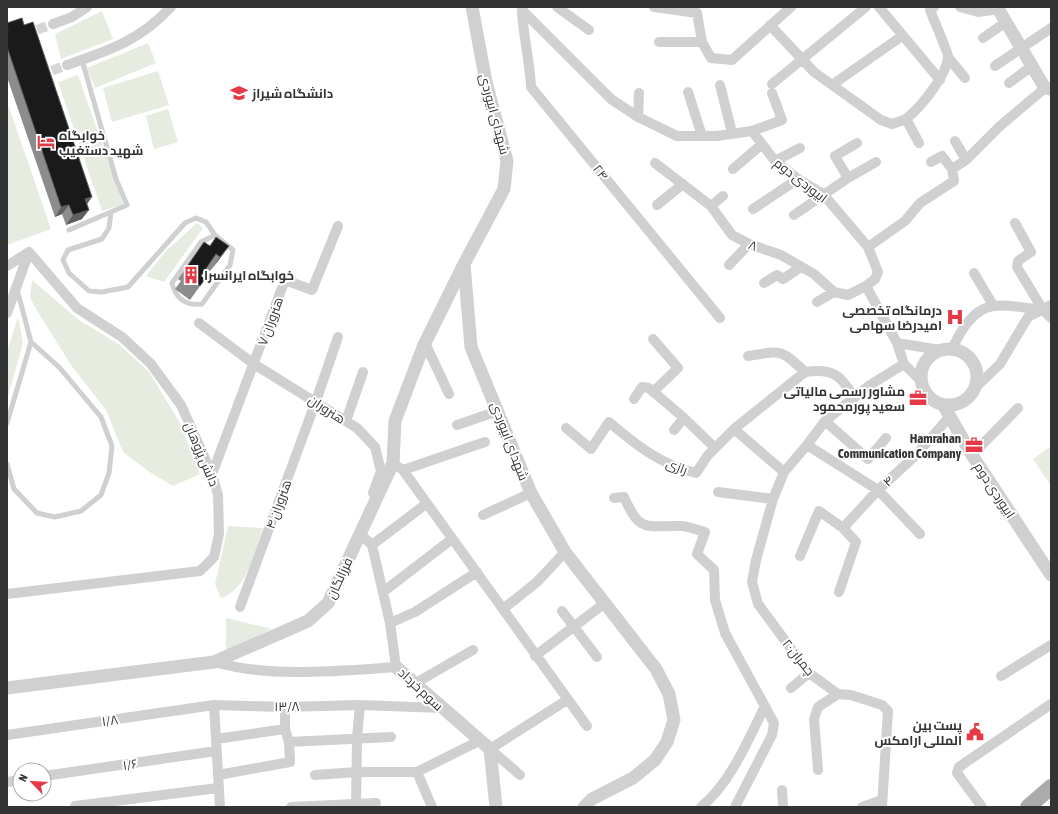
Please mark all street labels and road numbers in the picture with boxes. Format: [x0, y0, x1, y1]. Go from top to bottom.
street label: شهدای ابیوردی [477, 72, 512, 156]
street label: ابیوردی دوم [770, 155, 830, 207]
street label: ۲۴ [590, 162, 612, 183]
street label: ۸ [746, 237, 759, 254]
street label: هنروران ۷ [255, 295, 286, 348]
street label: هنروران [306, 392, 348, 427]
street label: شهدای ابیوردی [488, 400, 531, 483]
street label: دانش پژوهان [179, 420, 222, 489]
street label: رازی [664, 456, 690, 477]
street label: ابیوردی دوم [969, 460, 1018, 522]
street label: ۴ [880, 473, 897, 490]
street label: هنروران ۴ [263, 478, 294, 531]
street label: فرزانگان [323, 555, 356, 601]
street label: چمران۲۰ [778, 636, 818, 680]
street label: سوم خرداد [394, 665, 446, 715]
street label: ۱۳/۸ [274, 699, 300, 714]
street label: ۱/۸ [101, 712, 119, 729]
street label: ۱/۶ [122, 756, 138, 773]

